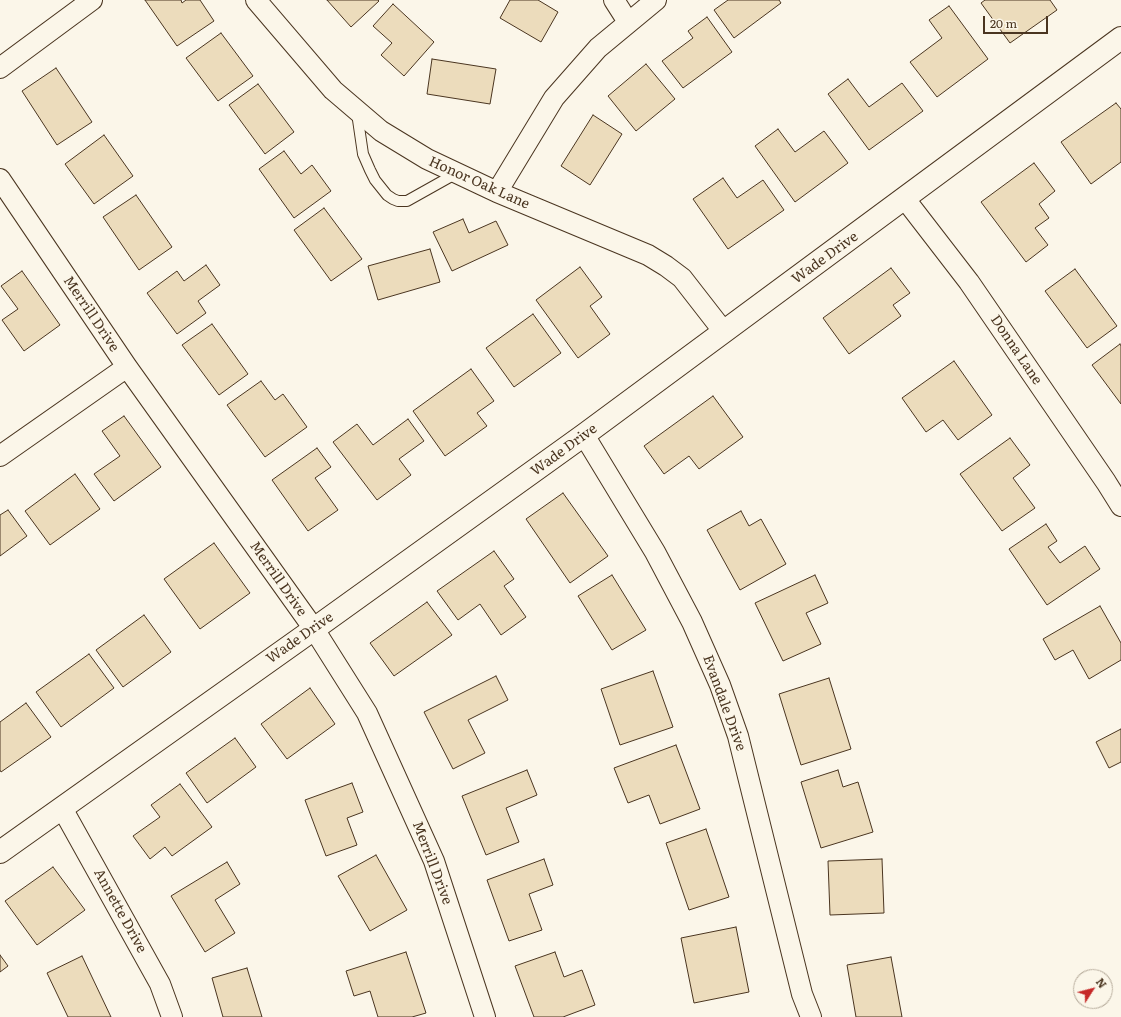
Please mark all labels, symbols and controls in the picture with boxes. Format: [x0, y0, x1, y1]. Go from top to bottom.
scale bar [985, 8, 1050, 34]
text: 20 m [990, 14, 1017, 32]
street label: Honor Oak Lane [426, 153, 532, 213]
street label: Wade Drive [789, 228, 861, 288]
street label: Merrill Drive [60, 273, 122, 355]
street label: Donna Lane [987, 312, 1045, 388]
street label: Wade Drive [528, 420, 600, 480]
street label: Merrill Drive [246, 538, 310, 620]
street label: Wade Drive [263, 609, 337, 667]
street label: Evandale Drive [699, 653, 749, 753]
street label: Merrill Drive [408, 819, 456, 907]
street label: Annette Drive [90, 866, 150, 956]
north arrow [1073, 969, 1113, 1009]
text: N [1093, 974, 1111, 991]

